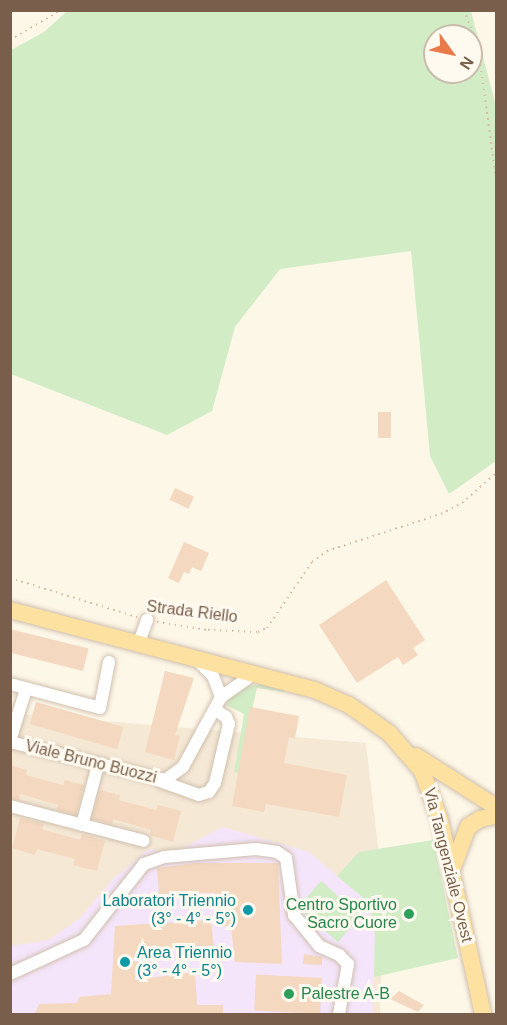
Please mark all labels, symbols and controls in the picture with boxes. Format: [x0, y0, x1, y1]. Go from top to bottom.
north arrow [423, 24, 483, 84]
text: N [457, 54, 477, 72]
street label: Strada Riello [145, 597, 239, 627]
street label: Viale Bruno Buozzi [23, 736, 159, 788]
street label: Via Tangenziale Ovest [419, 786, 477, 944]
place label: Laboratori Triennio (3° - 4° - 5°) [102, 891, 236, 929]
place label: Centro Sportivo Sacro Cuore [286, 895, 397, 933]
marker: Laboratori Triennio (3° - 4° - 5°) [241, 903, 255, 917]
marker: Centro Sportivo Sacro Cuore [402, 907, 416, 921]
place label: Area Triennio (3° - 4° - 5°) [137, 943, 232, 981]
marker: Area Triennio (3° - 4° - 5°) [118, 955, 132, 969]
place label: Palestre A-B [301, 984, 391, 1004]
marker: Palestre A-B [282, 987, 296, 1001]

